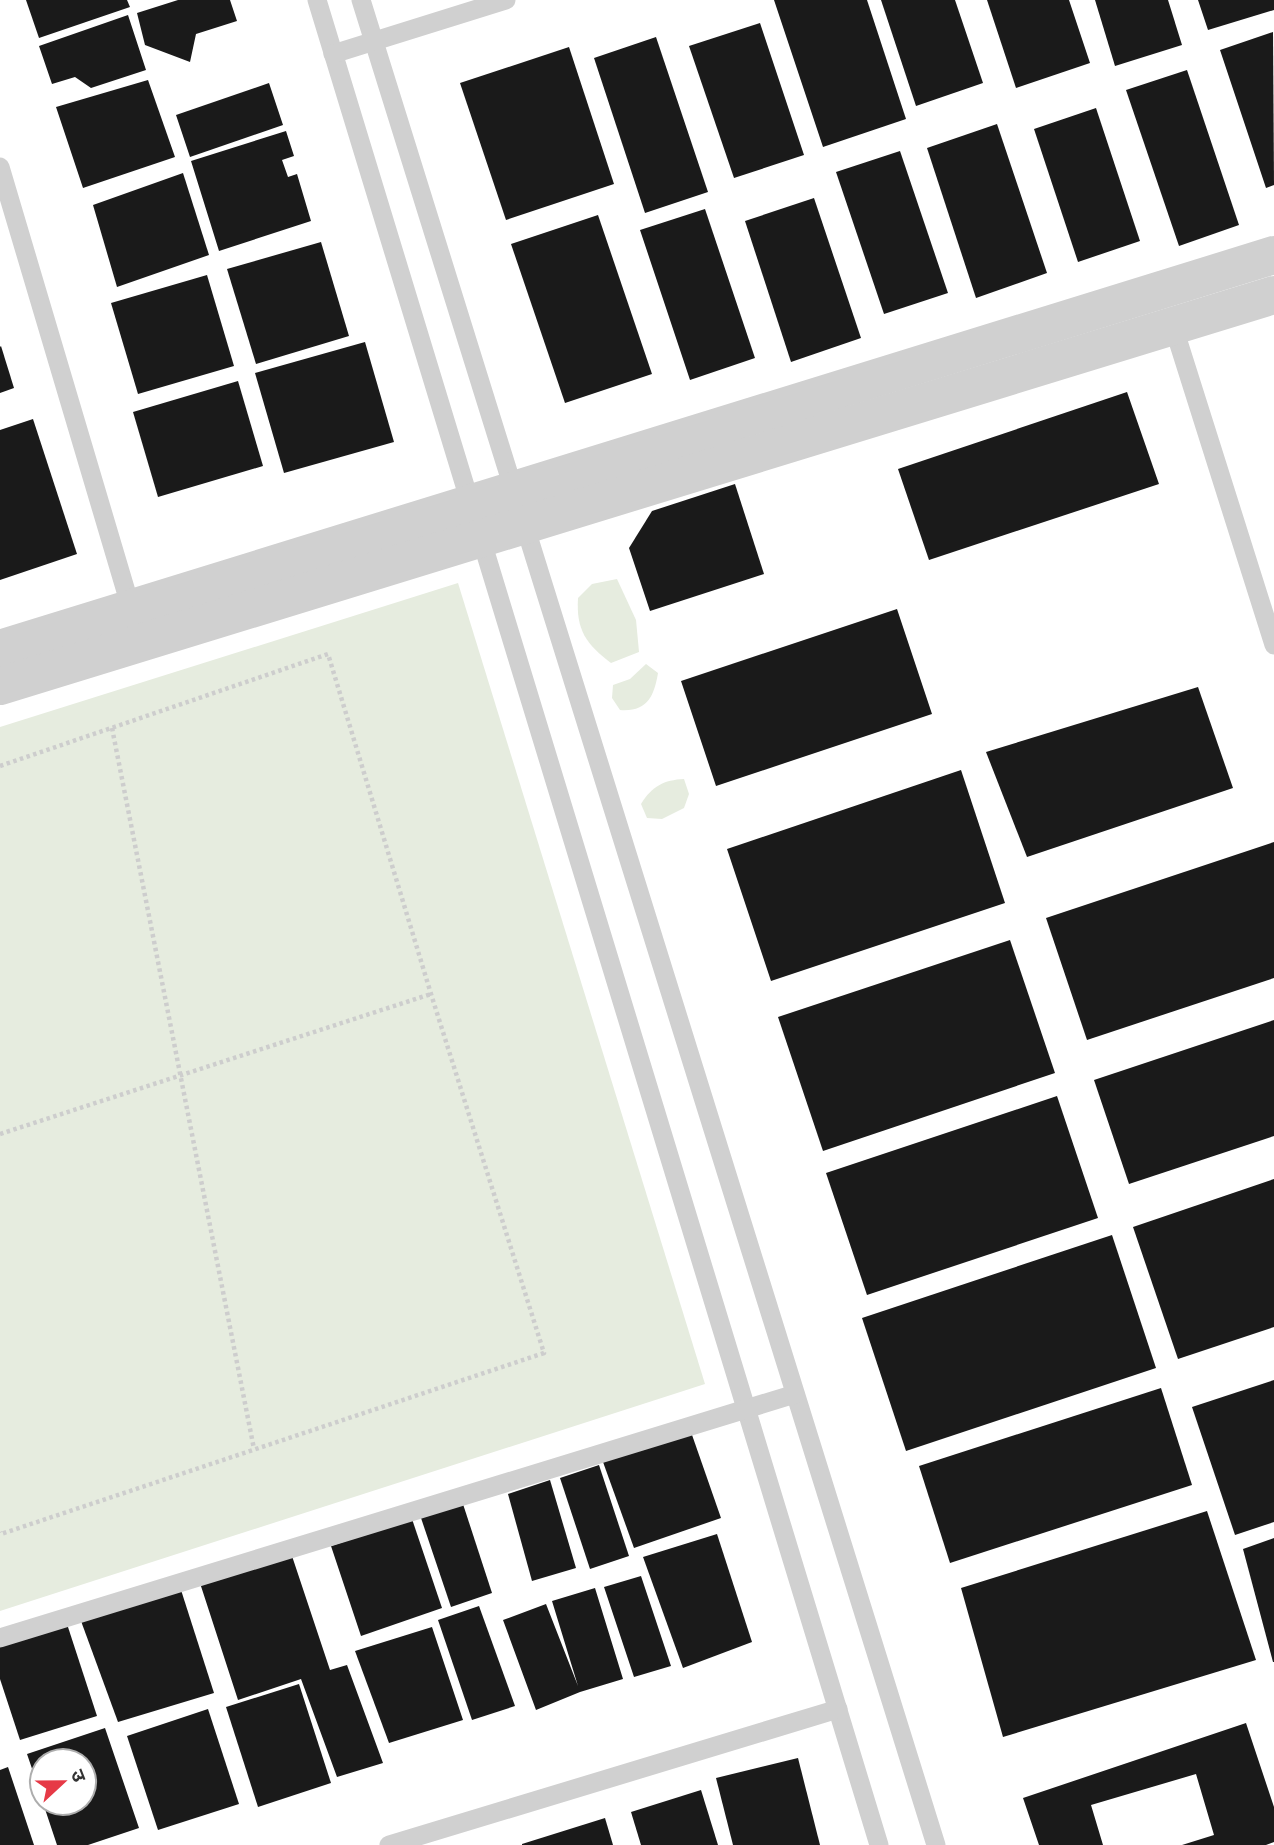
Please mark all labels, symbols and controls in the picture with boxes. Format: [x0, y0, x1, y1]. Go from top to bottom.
north arrow [28, 1747, 98, 1817]
text: उ [66, 1766, 92, 1786]

